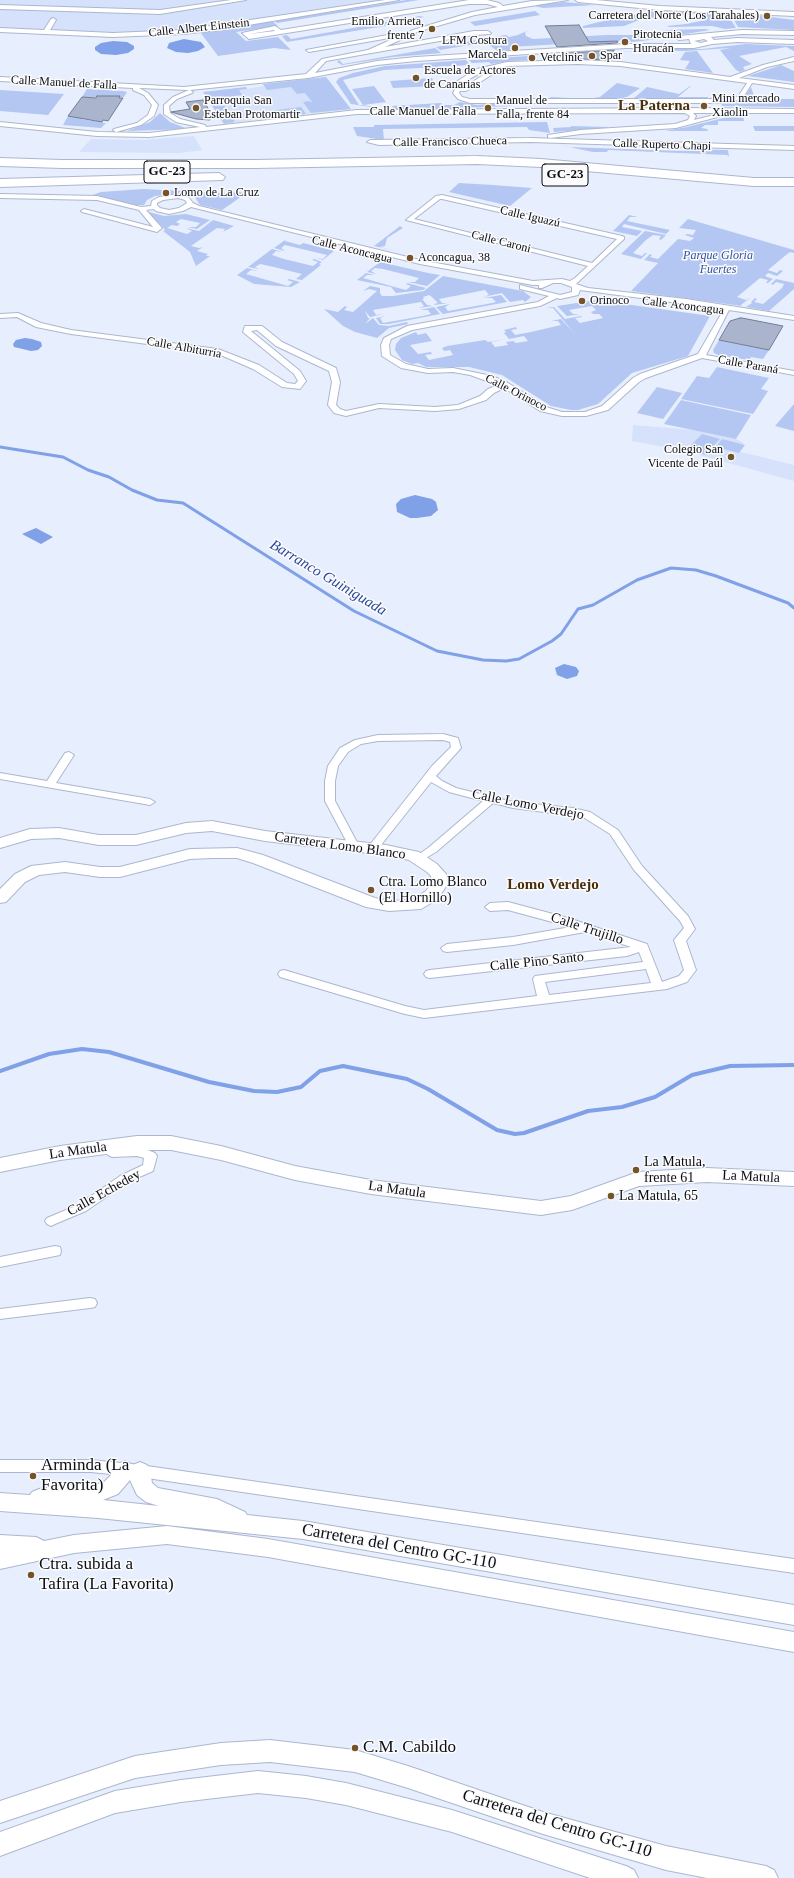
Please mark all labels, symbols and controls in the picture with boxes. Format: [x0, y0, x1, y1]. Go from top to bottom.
place label: Carretera del Norte (Los Tarahales) [589, 9, 759, 23]
marker: Carretera del Norte (Los Tarahales) [762, 11, 772, 21]
place label: Emilio Arrieta, frente 7 [351, 15, 424, 43]
street label: Calle Albert Einstein [148, 16, 250, 40]
marker: Emilio Arrieta, frente 7 [427, 24, 437, 34]
place label: Pirotecnia Huracán [633, 28, 682, 56]
place label: LFM Costura Marcela [442, 34, 507, 62]
marker: Pirotecnia Huracán [620, 37, 630, 47]
marker: LFM Costura Marcela [510, 43, 520, 53]
place label: Spar [600, 49, 622, 63]
place label: Vetclinic [540, 51, 583, 65]
marker: Spar [587, 51, 597, 61]
marker: Vetclinic [527, 53, 537, 63]
place label: Escuela de Actores de Canarias [424, 64, 516, 92]
street label: Calle Manuel de Falla [11, 73, 117, 93]
marker: Escuela de Actores de Canarias [411, 73, 421, 83]
place label: Mini mercado Xiaolin [712, 92, 780, 120]
place label: Parroquia San Esteban Protomartir [204, 94, 300, 122]
place label: Manuel de Falla, frente 84 [496, 94, 569, 122]
district label: La Paterna [618, 97, 690, 115]
marker: Mini mercado Xiaolin [699, 101, 709, 111]
marker: Parroquia San Esteban Protomartir [191, 103, 201, 113]
marker: Manuel de Falla, frente 84 [483, 103, 493, 113]
street label: Calle Manuel de Falla [370, 105, 476, 119]
street label: Calle Francisco Chueca [393, 134, 507, 150]
street label: Calle Ruperto Chapi [612, 136, 712, 154]
road number: GC-23 [144, 161, 190, 183]
road number: GC-23 [542, 164, 588, 186]
place label: Lomo de La Cruz [174, 186, 259, 200]
marker: Lomo de La Cruz [161, 188, 171, 198]
street label: Calle Iguazú [499, 203, 561, 231]
street label: Calle Caroni [470, 228, 532, 256]
street label: Calle Aconcagua [310, 233, 394, 267]
park label: Parque Gloria Fuertes [683, 249, 753, 277]
place label: Aconcagua, 38 [418, 251, 490, 265]
marker: Aconcagua, 38 [405, 253, 415, 263]
place label: Orinoco [590, 294, 629, 308]
street label: Calle Aconcagua [641, 294, 725, 318]
marker: Orinoco [577, 296, 587, 306]
street label: Calle Albiturría [146, 334, 222, 362]
street label: Calle Paraná [717, 353, 779, 377]
street label: Calle Orinoco [483, 371, 549, 415]
place label: Colegio San Vicente de Paúl [648, 443, 723, 471]
marker: Colegio San Vicente de Paúl [726, 452, 736, 462]
water label: Barranco Guiniguada [266, 536, 390, 620]
street label: Calle Lomo Verdejo [471, 786, 585, 824]
street label: Carretera Lomo Blanco [273, 828, 407, 864]
place label: Ctra. Lomo Blanco (El Hornillo) [379, 874, 487, 906]
district label: Lomo Verdejo [507, 876, 599, 894]
marker: Ctra. Lomo Blanco (El Hornillo) [366, 885, 376, 895]
street label: Calle Trujillo [549, 909, 625, 949]
street label: Calle Pino Santo [489, 949, 585, 975]
street label: La Matula [48, 1139, 108, 1163]
place label: La Matula, frente 61 [644, 1154, 705, 1186]
marker: La Matula, frente 61 [631, 1165, 641, 1175]
street label: Calle Echedey [64, 1166, 144, 1220]
street label: La Matula [722, 1167, 780, 1187]
street label: La Matula [367, 1178, 427, 1202]
place label: La Matula, 65 [619, 1188, 698, 1204]
marker: La Matula, 65 [606, 1191, 616, 1201]
place label: Arminda (La Favorita) [41, 1456, 129, 1496]
marker: Arminda (La Favorita) [28, 1471, 38, 1481]
street label: Carretera del Centro GC-110 [300, 1520, 498, 1574]
place label: Ctra. subida a Tafira (La Favorita) [39, 1555, 174, 1595]
marker: Ctra. subida a Tafira (La Favorita) [26, 1570, 36, 1580]
place label: C.M. Cabildo [363, 1738, 456, 1758]
marker: C.M. Cabildo [350, 1743, 360, 1753]
street label: Carretera del Centro GC-110 [460, 1785, 654, 1863]

